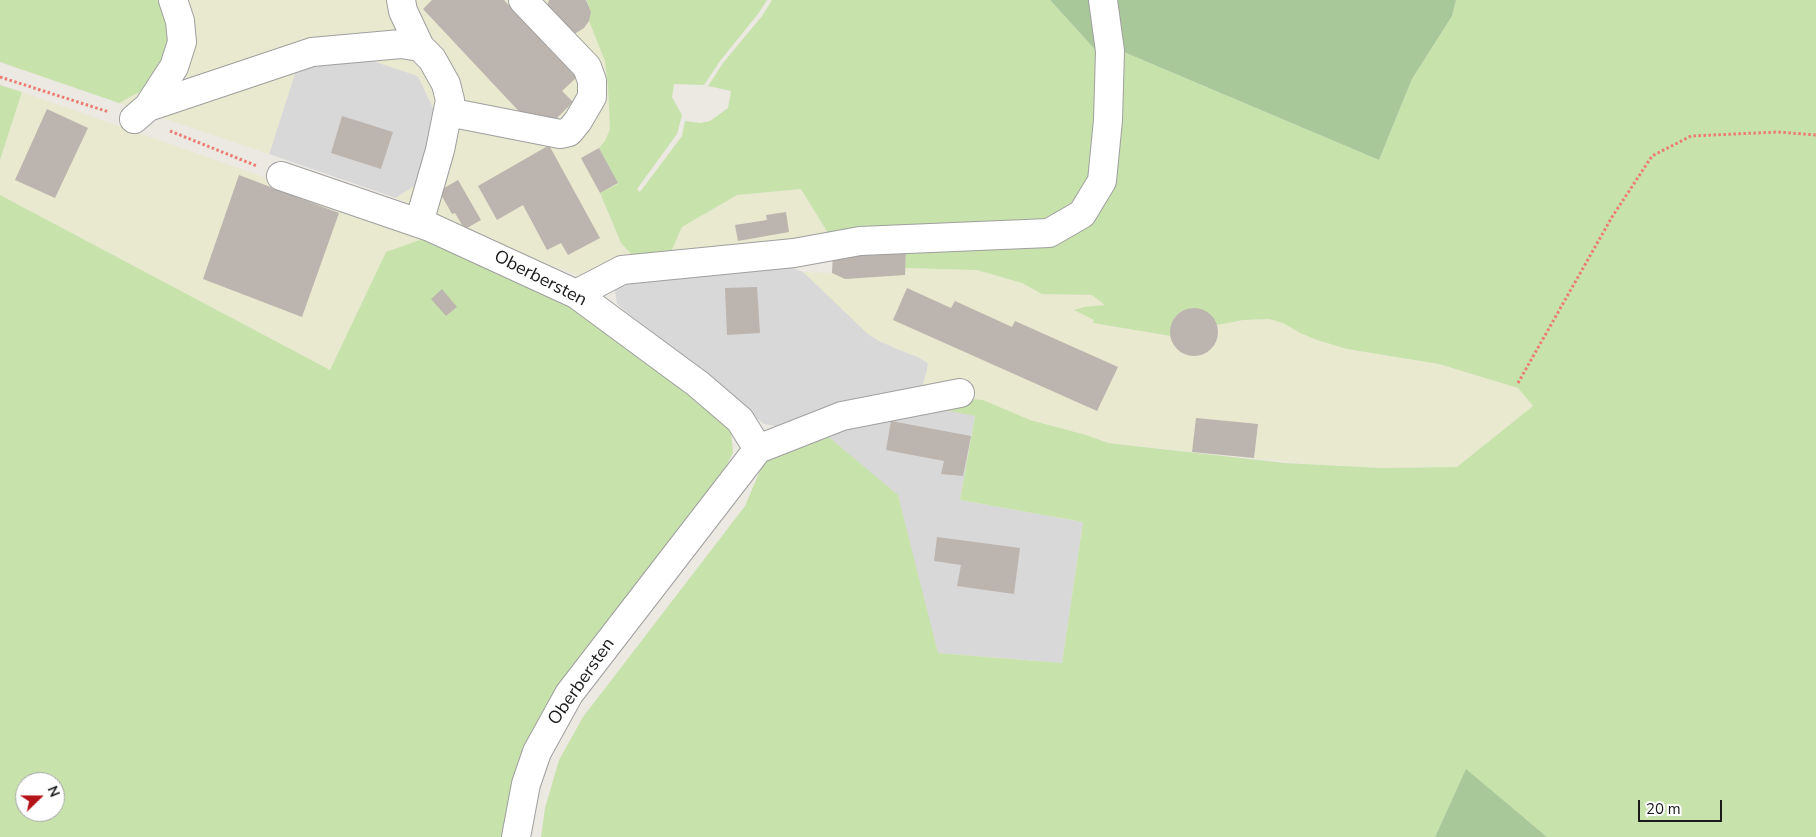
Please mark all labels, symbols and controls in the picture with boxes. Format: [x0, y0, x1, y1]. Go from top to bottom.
street label: Oberbersten [490, 246, 590, 312]
street label: Oberbersten [544, 634, 620, 730]
north arrow [15, 772, 65, 822]
text: N [43, 783, 64, 800]
scale bar [1641, 790, 1725, 822]
text: 20 m [1646, 799, 1681, 819]

